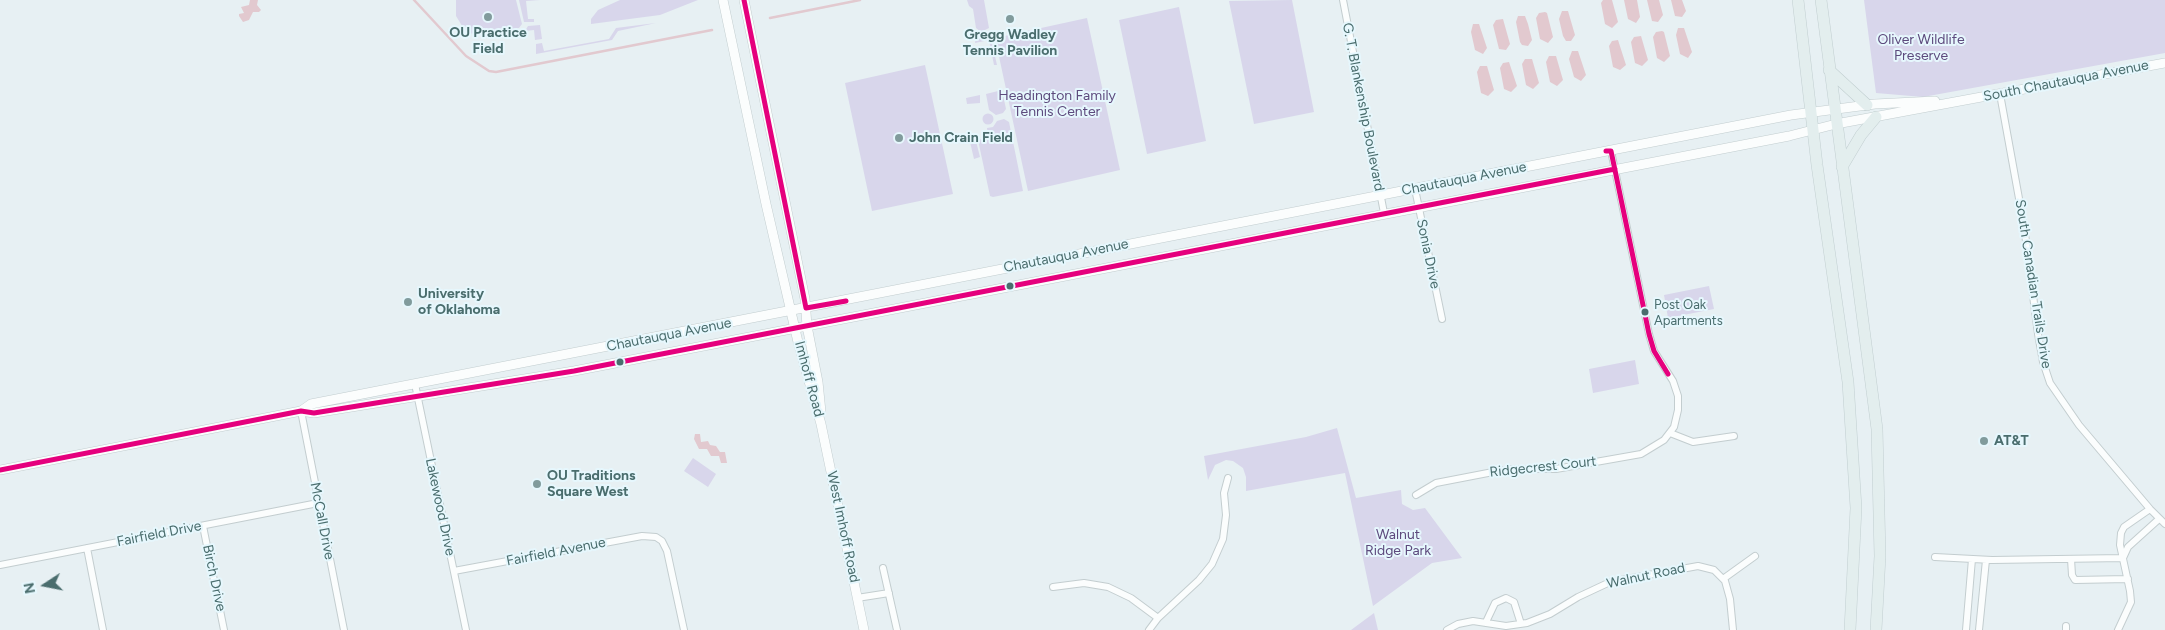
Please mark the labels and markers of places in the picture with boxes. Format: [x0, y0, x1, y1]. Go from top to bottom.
marker: OU Practice Field [482, 11, 494, 23]
marker: Gregg Wadley Tennis Pavilion [1004, 13, 1016, 25]
place label: OU Practice Field [449, 25, 527, 58]
place label: Gregg Wadley Tennis Pavilion [963, 27, 1057, 59]
place label: John Crain Field [909, 130, 1013, 146]
marker: John Crain Field [893, 132, 905, 144]
unlabelled marker [1005, 281, 1015, 291]
place label: University of Oklahoma [418, 286, 500, 318]
marker: University of Oklahoma [402, 296, 414, 308]
place label: Post Oak Apartments [1654, 297, 1723, 328]
marker: Post Oak Apartments [1640, 307, 1650, 317]
unlabelled marker [615, 357, 625, 367]
place label: AT&T [1994, 433, 2029, 449]
marker: AT&T [1978, 435, 1990, 447]
place label: OU Traditions Square West [547, 468, 636, 501]
marker: OU Traditions Square West [531, 478, 543, 490]

